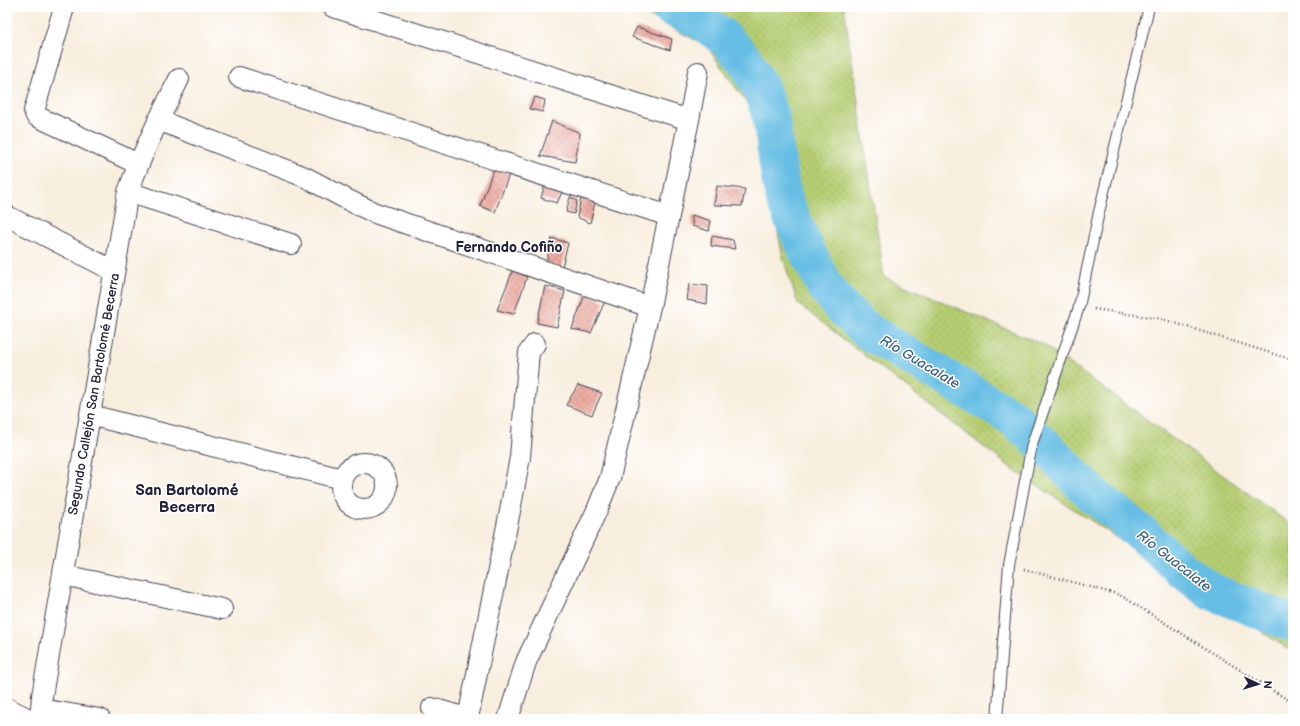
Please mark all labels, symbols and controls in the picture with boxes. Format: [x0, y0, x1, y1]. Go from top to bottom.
district label: Fernando Cofiño [455, 239, 563, 256]
street label: Segundo Callejón San Bartolomé Becerra [65, 272, 123, 516]
water label: Río Guacalate [877, 332, 963, 392]
district label: San Bartolomé Becerra [136, 481, 239, 517]
water label: Río Guacalate [1133, 527, 1215, 595]
north arrow [1238, 664, 1278, 704]
text: N [1261, 680, 1274, 689]

